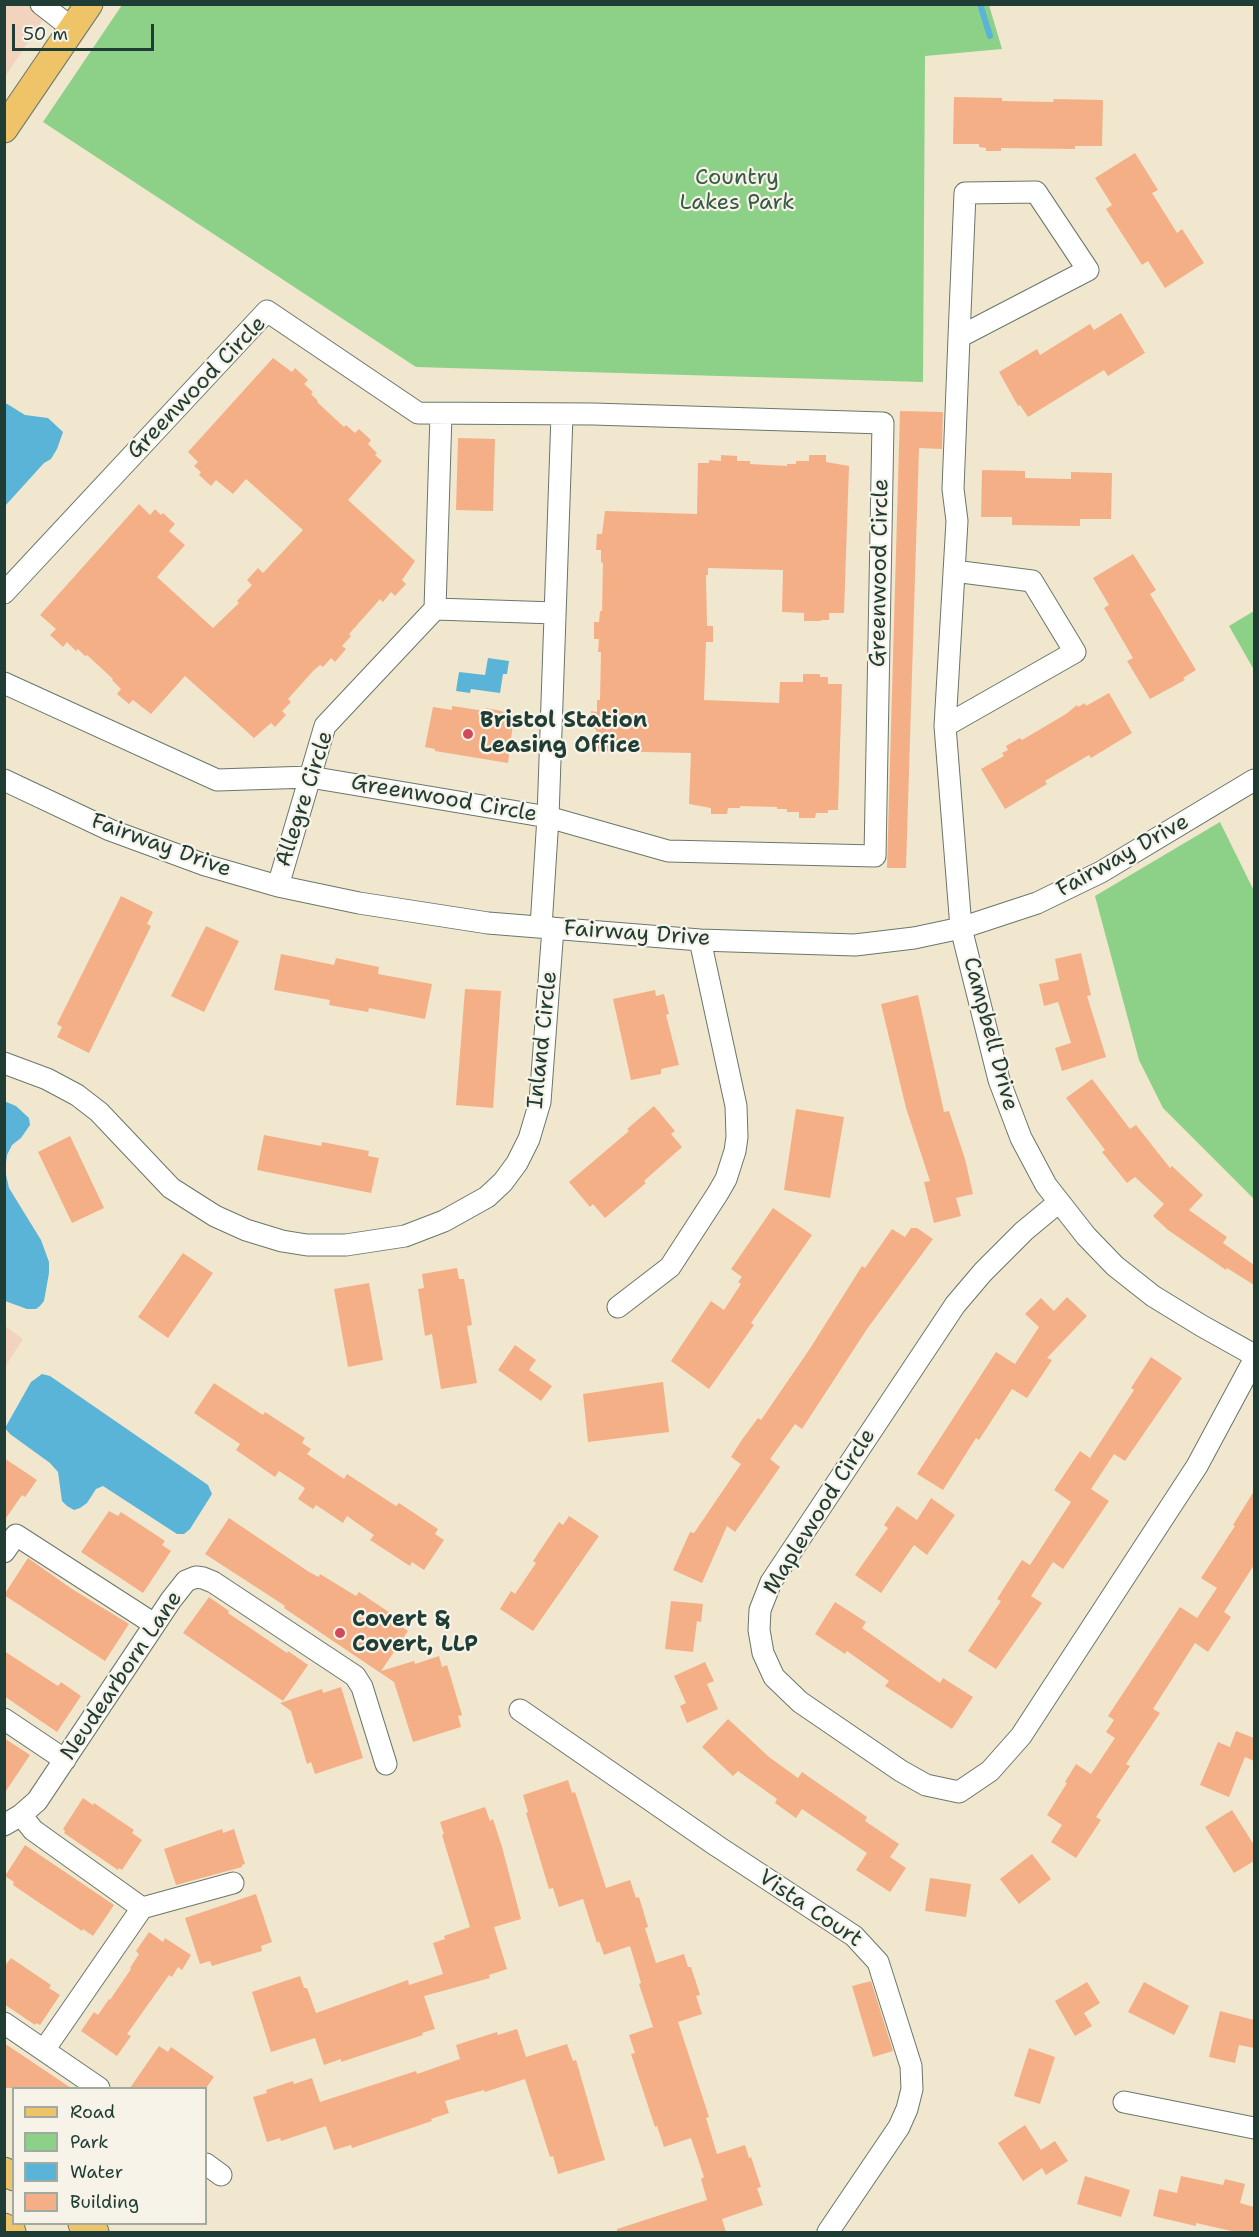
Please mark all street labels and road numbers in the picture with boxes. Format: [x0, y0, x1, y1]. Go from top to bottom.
street label: Greenwood Circle [122, 311, 272, 465]
street label: Greenwood Circle [865, 479, 895, 667]
street label: Allegre Circle [271, 728, 339, 870]
street label: Greenwood Circle [349, 770, 539, 828]
street label: Fairway Drive [87, 808, 235, 884]
street label: Fairway Drive [1052, 809, 1194, 903]
street label: Fairway Drive [563, 916, 711, 952]
street label: Campbell Drive [957, 954, 1023, 1114]
street label: Inland Circle [523, 970, 563, 1110]
street label: Maplewood Circle [758, 1424, 882, 1600]
street label: Neudearborn Lane [56, 1586, 188, 1766]
street label: Vista Court [753, 1865, 867, 1953]

